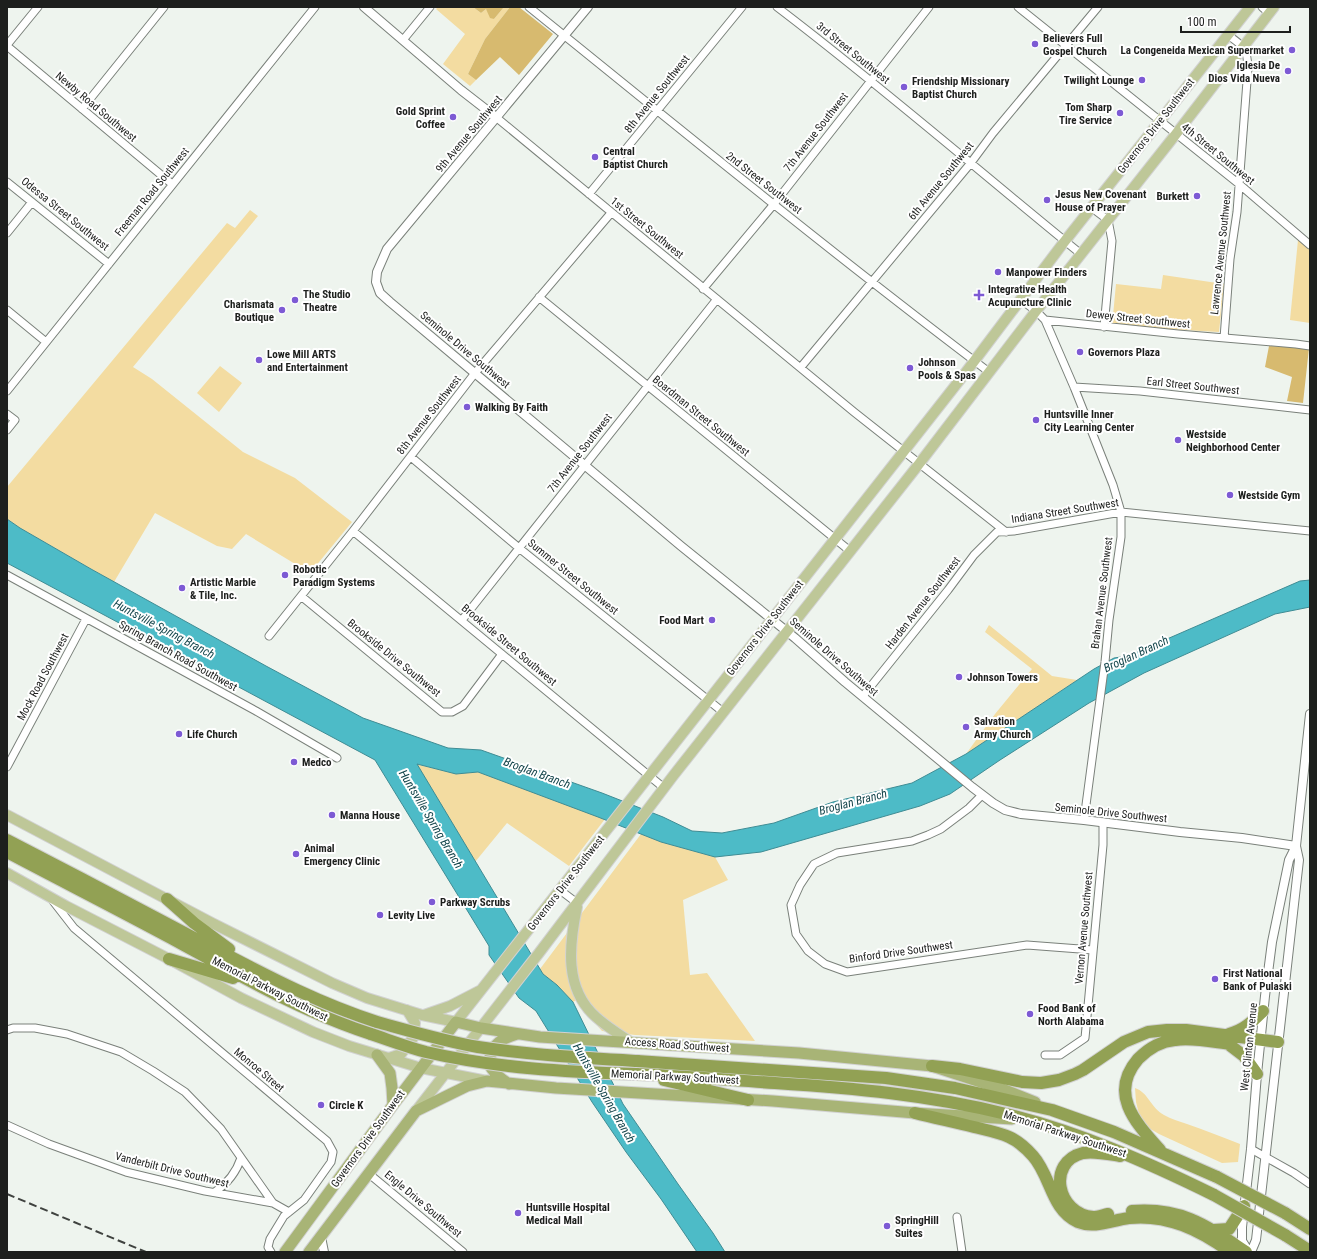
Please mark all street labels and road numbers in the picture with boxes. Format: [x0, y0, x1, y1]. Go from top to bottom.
street label: 3rd Street Southwest [814, 19, 892, 87]
street label: 8th Avenue Southwest [622, 52, 692, 136]
street label: Newby Road Southwest [53, 69, 139, 145]
street label: Governors Drive Southwest [1115, 76, 1197, 176]
street label: 7th Avenue Southwest [781, 90, 851, 174]
street label: 9th Avenue Southwest [433, 93, 505, 175]
street label: 4th Street Southwest [1179, 120, 1257, 188]
street label: 6th Avenue Southwest [906, 139, 976, 223]
street label: Freeman Road Southwest [112, 145, 192, 239]
street label: 2nd Street Southwest [723, 149, 805, 217]
street label: Odessa Street Southwest [19, 175, 111, 253]
street label: Lawrence Avenue Southwest [1208, 191, 1234, 315]
street label: 1st Street Southwest [608, 195, 686, 261]
street label: Dewey Street Southwest [1085, 307, 1191, 331]
street label: Seminole Drive Southwest [418, 309, 512, 391]
street label: 8th Avenue Southwest [394, 373, 464, 457]
street label: Boardman Street Southwest [650, 373, 752, 459]
street label: Earl Street Southwest [1146, 375, 1240, 397]
street label: 7th Avenue Southwest [545, 411, 615, 495]
street label: Indiana Street Southwest [1010, 496, 1120, 526]
street label: Brahan Avenue Southwest [1089, 536, 1115, 650]
street label: Summer Street Southwest [525, 537, 621, 617]
street label: Harden Avenue Southwest [883, 554, 963, 652]
street label: Governors Drive Southwest [724, 578, 806, 678]
street label: Brookside Street Southwest [459, 601, 559, 689]
street label: Seminole Drive Southwest [787, 615, 881, 699]
street label: Brookside Drive Southwest [345, 616, 443, 700]
street label: Spring Branch Road Southwest [117, 618, 239, 694]
street label: Mock Road Southwest [15, 631, 71, 723]
street label: Seminole Drive Southwest [1054, 801, 1168, 825]
street label: Governors Drive Southwest [525, 833, 607, 933]
street label: Vernon Avenue Southwest [1073, 871, 1095, 985]
street label: Binford Drive Southwest [848, 938, 954, 966]
street label: Memorial Parkway Southwest [210, 954, 330, 1024]
street label: West Clinton Avenue [1238, 1002, 1260, 1092]
street label: Access Road Southwest [624, 1035, 730, 1055]
street label: Monroe Street [231, 1045, 287, 1095]
street label: Memorial Parkway Southwest [611, 1067, 739, 1087]
street label: Governors Drive Southwest [328, 1088, 408, 1190]
street label: Memorial Parkway Southwest [1002, 1108, 1128, 1160]
street label: Vanderbilt Drive Southwest [114, 1150, 230, 1190]
street label: Engle Drive Southwest [382, 1168, 464, 1240]

